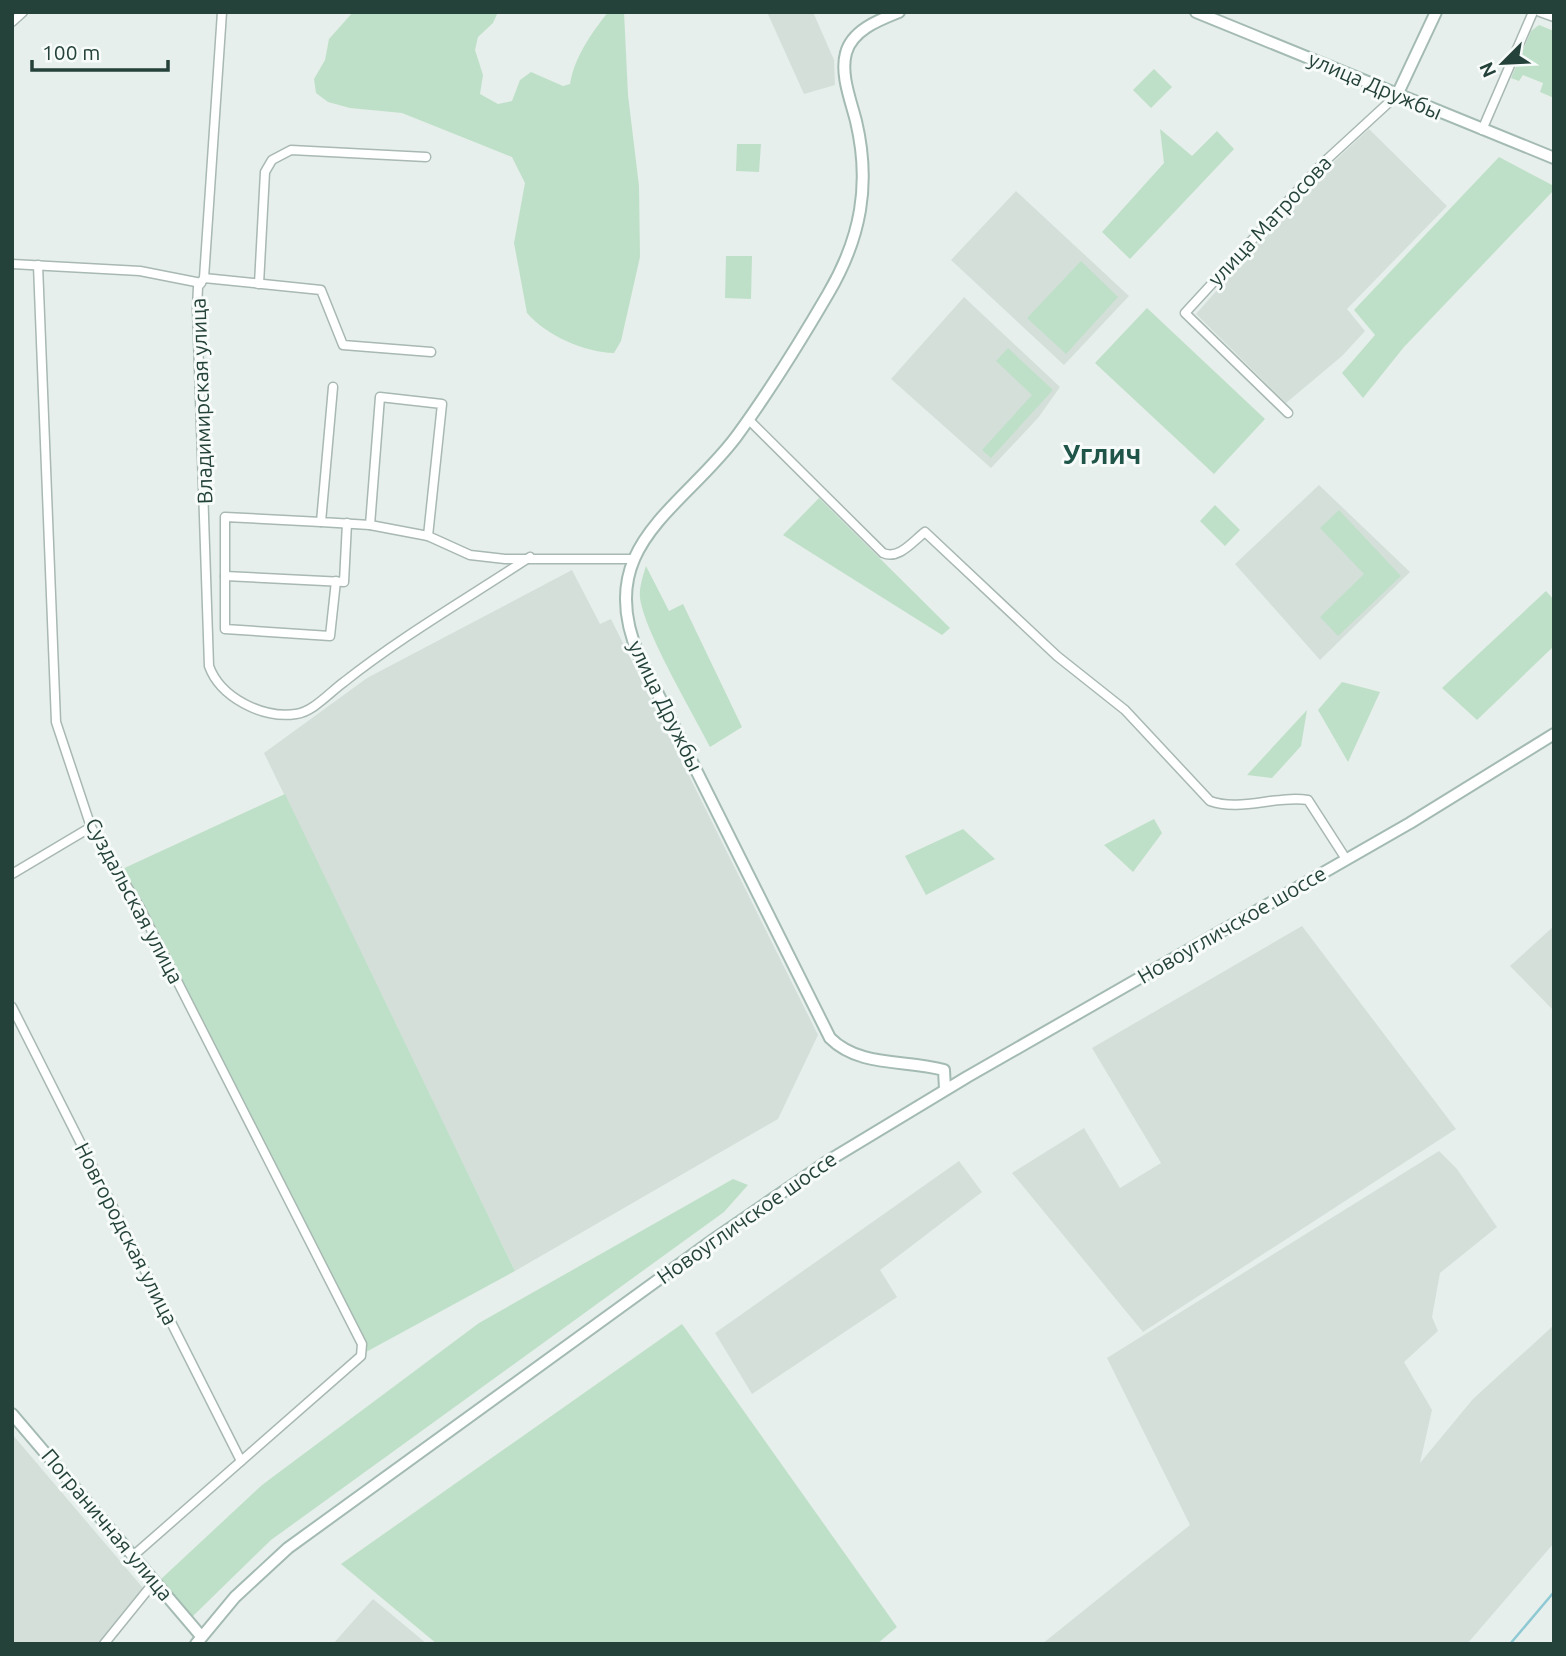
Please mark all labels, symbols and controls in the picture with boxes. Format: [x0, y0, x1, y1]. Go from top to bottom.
scale bar [32, 28, 168, 72]
north arrow [1468, 28, 1538, 98]
text: 100 m [42, 40, 100, 64]
street label: улица Дружбы [1305, 46, 1446, 124]
text: N [1475, 59, 1500, 81]
street label: улица Матросова [1203, 150, 1336, 291]
street label: Владимирская улица [185, 298, 217, 504]
district label: Углич [1063, 438, 1141, 469]
street label: улица Дружбы [624, 636, 708, 775]
street label: Суздальская улица [81, 814, 189, 988]
street label: Новоугличское шоссе [1133, 860, 1330, 988]
street label: Новгородская улица [71, 1139, 183, 1329]
street label: Новоугличское шоссе [652, 1146, 841, 1288]
street label: Пограничная улица [37, 1444, 178, 1605]

